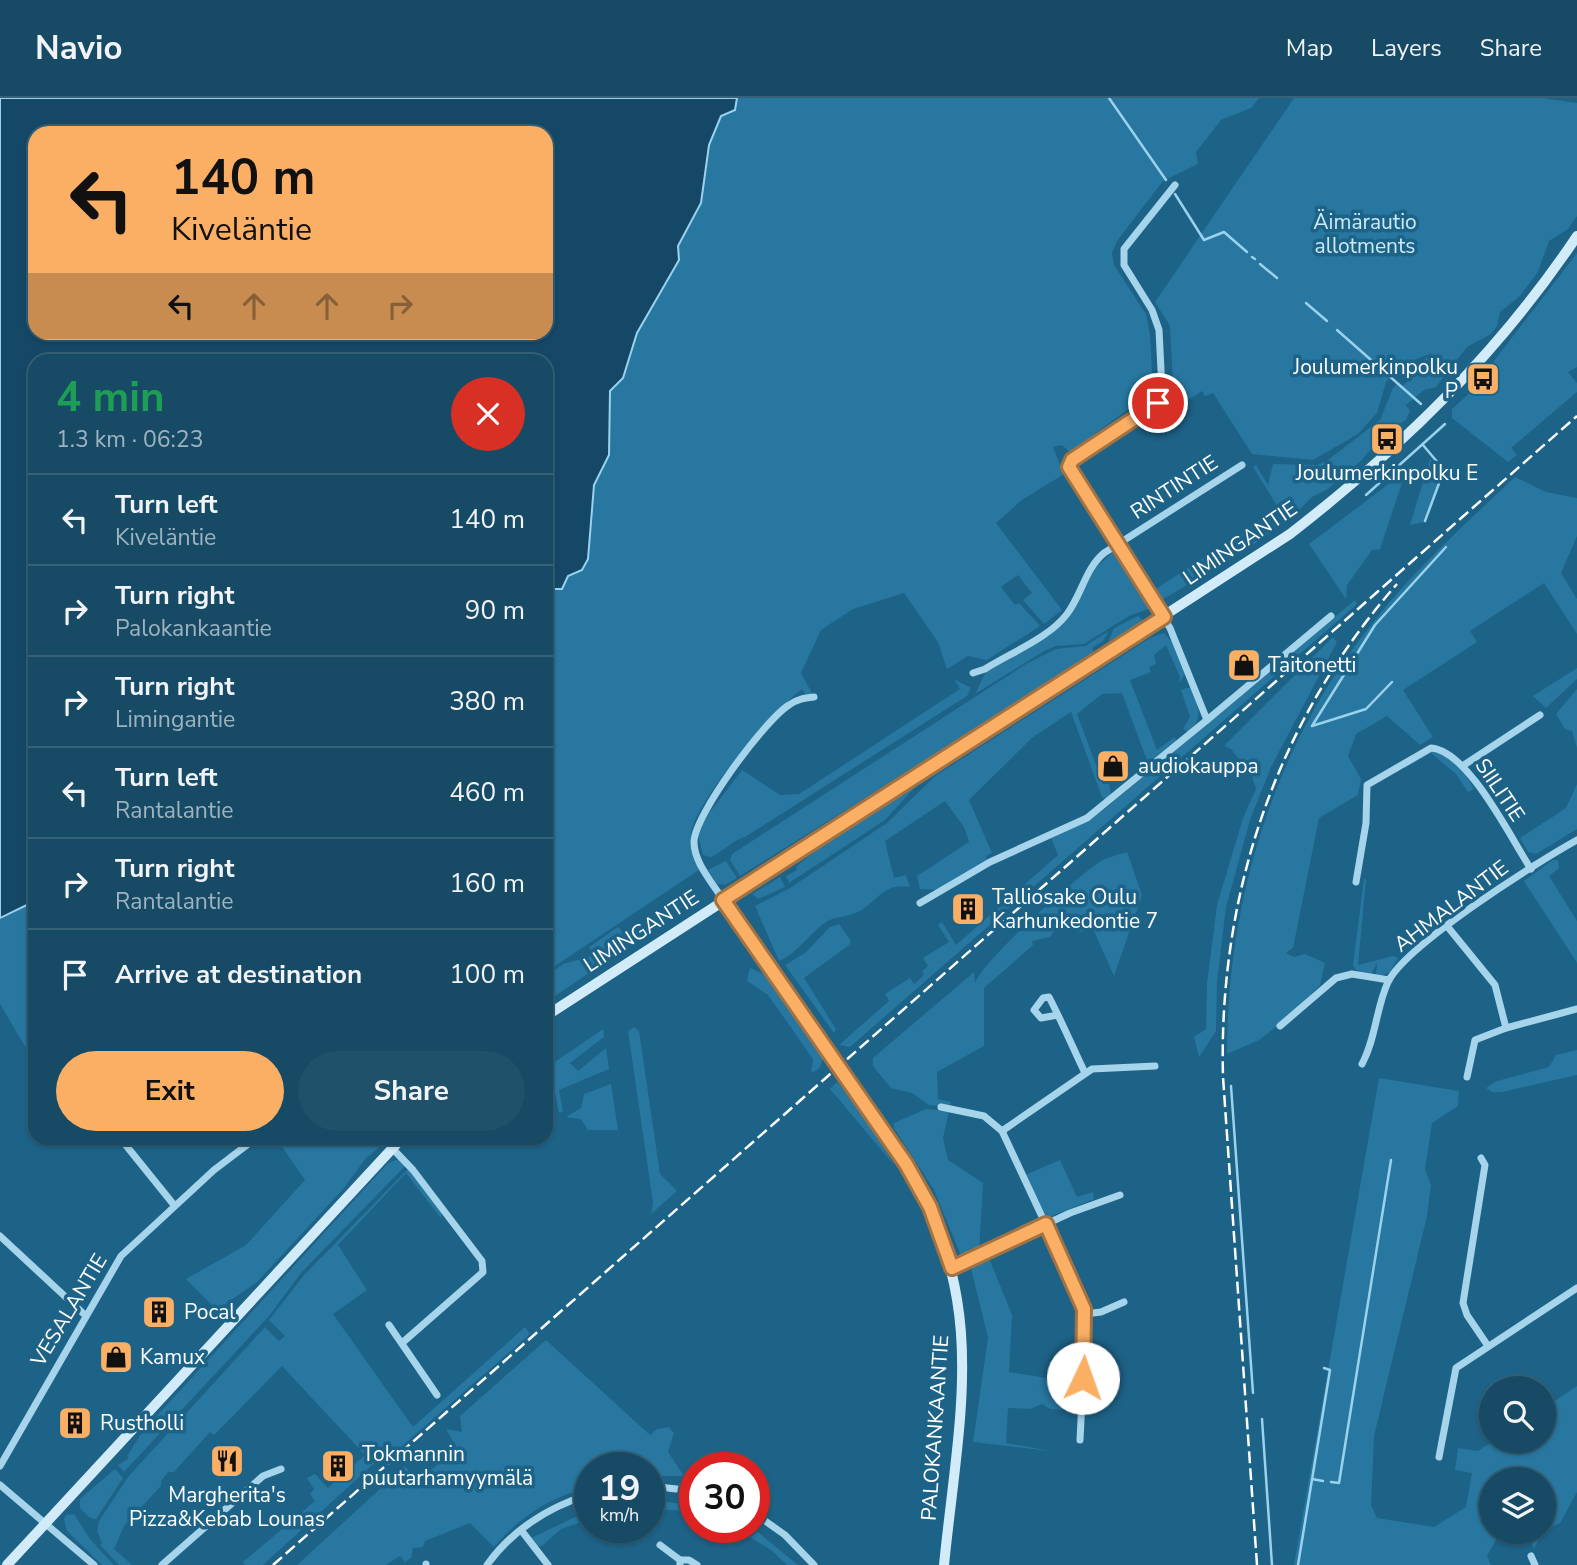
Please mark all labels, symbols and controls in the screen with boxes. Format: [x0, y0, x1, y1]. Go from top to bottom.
text: Navio [35, 26, 122, 71]
text: Map [1286, 32, 1333, 64]
text: Layers [1371, 32, 1442, 64]
text: Share [1480, 32, 1542, 64]
text: 140 m [171, 144, 315, 211]
icon: left [56, 154, 147, 245]
text: Kiveläntie [171, 208, 312, 251]
park label: Äimärautio allotments [1313, 208, 1417, 260]
icon: left [162, 287, 200, 325]
icon: ahead [235, 287, 273, 325]
icon: ahead [308, 287, 346, 325]
icon: right [381, 287, 419, 325]
place label: Joulumerkinpolku P [1292, 353, 1458, 405]
bus stop icon: Joulumerkinpolku P [1464, 360, 1502, 398]
text: 4 min [56, 369, 165, 426]
pin [1128, 373, 1188, 433]
button: close [451, 377, 525, 451]
icon: arrive [1139, 384, 1177, 422]
bus stop icon: Joulumerkinpolku E [1368, 420, 1406, 458]
text: 1.3 km · 06:23 [56, 424, 203, 455]
street label: RINTINTIE [1125, 448, 1223, 526]
place label: Joulumerkinpolku E [1295, 459, 1478, 487]
text: Turn left [115, 487, 218, 522]
street label: LIMINGANTIE [1177, 494, 1303, 592]
icon: left [56, 501, 94, 539]
text: 140 m [449, 502, 525, 537]
text: Kiveläntie [115, 522, 216, 553]
text: Turn right [115, 578, 234, 613]
icon: right [56, 592, 94, 630]
text: 90 m [465, 593, 525, 628]
text: Palokankaantie [115, 613, 272, 644]
shop icon: Taitonetti [1225, 646, 1263, 684]
place label: Taitonetti [1268, 651, 1356, 679]
text: Turn right [115, 669, 234, 704]
icon: right [56, 683, 94, 721]
text: 380 m [449, 684, 525, 719]
text: Limingantie [115, 704, 235, 735]
shop icon: audiokauppa [1094, 747, 1132, 785]
place label: audiokauppa [1138, 752, 1259, 780]
street label: SIILITIE [1469, 753, 1531, 827]
text: Turn left [115, 760, 218, 795]
icon: left [56, 774, 94, 812]
text: 460 m [449, 775, 525, 810]
text: Rantalantie [115, 795, 234, 826]
text: Turn right [115, 851, 234, 886]
street label: AHMALANTIE [1388, 854, 1514, 958]
icon: right [56, 865, 94, 903]
text: 160 m [449, 866, 525, 901]
street label: LIMINGANTIE [578, 883, 704, 979]
place label: Talliosake Oulu Karhunkedontie 7 [992, 883, 1158, 935]
text: Rantalantie [115, 886, 234, 917]
building icon: Talliosake Oulu Karhunkedontie 7 [949, 890, 987, 928]
icon: arrive [56, 956, 94, 994]
text: Arrive at destination [115, 957, 362, 992]
text: 100 m [449, 957, 525, 992]
button: Exit [56, 1051, 284, 1131]
button: Share [298, 1051, 525, 1131]
street label: VESALANTIE [24, 1248, 114, 1372]
building icon: Pocal [140, 1293, 178, 1331]
place label: Pocal [184, 1298, 236, 1326]
street label: PALOKANKAANTIE [915, 1334, 955, 1522]
shop icon: Kamux [97, 1338, 135, 1376]
position arrow [1046, 1341, 1120, 1415]
place label: Kamux [140, 1343, 205, 1371]
map controls [1479, 1376, 1556, 1544]
button: search [1479, 1376, 1556, 1453]
building icon: Rustholli [56, 1404, 94, 1442]
place label: Rustholli [100, 1409, 184, 1437]
place label: Tokmannin puutarhamyymälä [362, 1440, 533, 1492]
restaurant icon: Margherita's Pizza&Kebab Lounas [208, 1442, 246, 1480]
building icon: Tokmannin puutarhamyymälä [319, 1447, 357, 1485]
speed limit sign: 30 [679, 1452, 770, 1543]
text: 19 [598, 1465, 641, 1512]
button: layers [1479, 1467, 1556, 1544]
place label: Margherita's Pizza&Kebab Lounas [129, 1481, 325, 1533]
text: km/h [600, 1503, 639, 1527]

